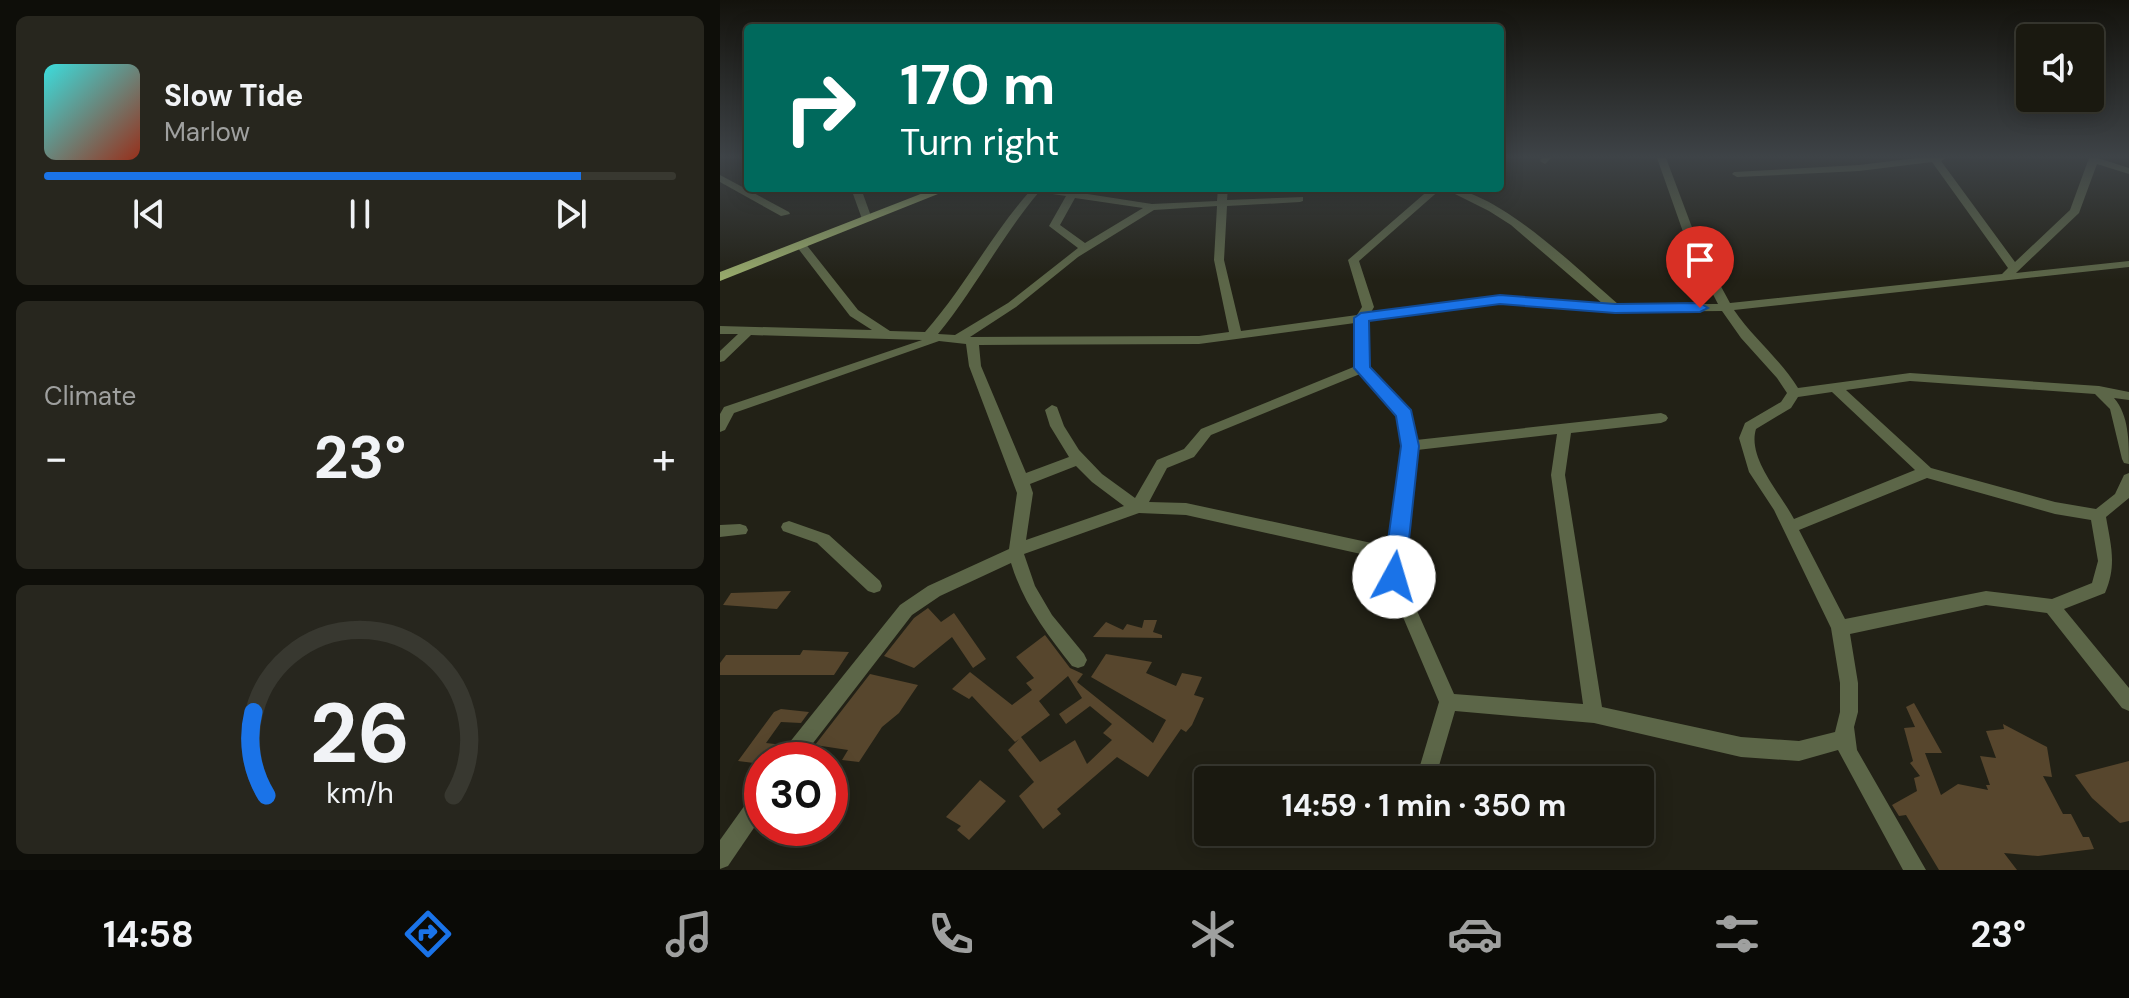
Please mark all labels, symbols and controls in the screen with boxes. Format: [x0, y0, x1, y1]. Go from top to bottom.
map controls [2016, 24, 2104, 112]
button: sound [2016, 24, 2104, 112]
text: 170 m [900, 48, 1055, 121]
icon: right [768, 56, 872, 160]
text: Slow Tide [164, 76, 303, 115]
text: Marlow [164, 115, 250, 149]
text: Turn right [900, 119, 1059, 166]
icon: previous [127, 192, 171, 236]
icon: pause [338, 192, 382, 236]
icon: next [549, 192, 593, 236]
pin [1666, 226, 1734, 308]
icon: arrive [1678, 238, 1722, 282]
text: Climate [44, 379, 136, 413]
text: 23° [314, 418, 406, 497]
text: − [44, 429, 68, 487]
text: + [652, 429, 676, 487]
position arrow [1352, 535, 1436, 619]
text: 26 [310, 678, 410, 787]
speed limit sign: 30 [744, 742, 848, 846]
text: km/h [326, 775, 394, 812]
text: 14:59 · 1 min · 350 m [1282, 786, 1566, 825]
icon: directions [400, 906, 456, 962]
icon: music [661, 906, 717, 962]
icon: phone [923, 906, 979, 962]
icon: climate [1185, 906, 1241, 962]
icon: car [1447, 906, 1503, 962]
icon: filters [1709, 906, 1765, 962]
text: 14:58 [103, 911, 194, 958]
text: 23° [1970, 911, 2026, 958]

